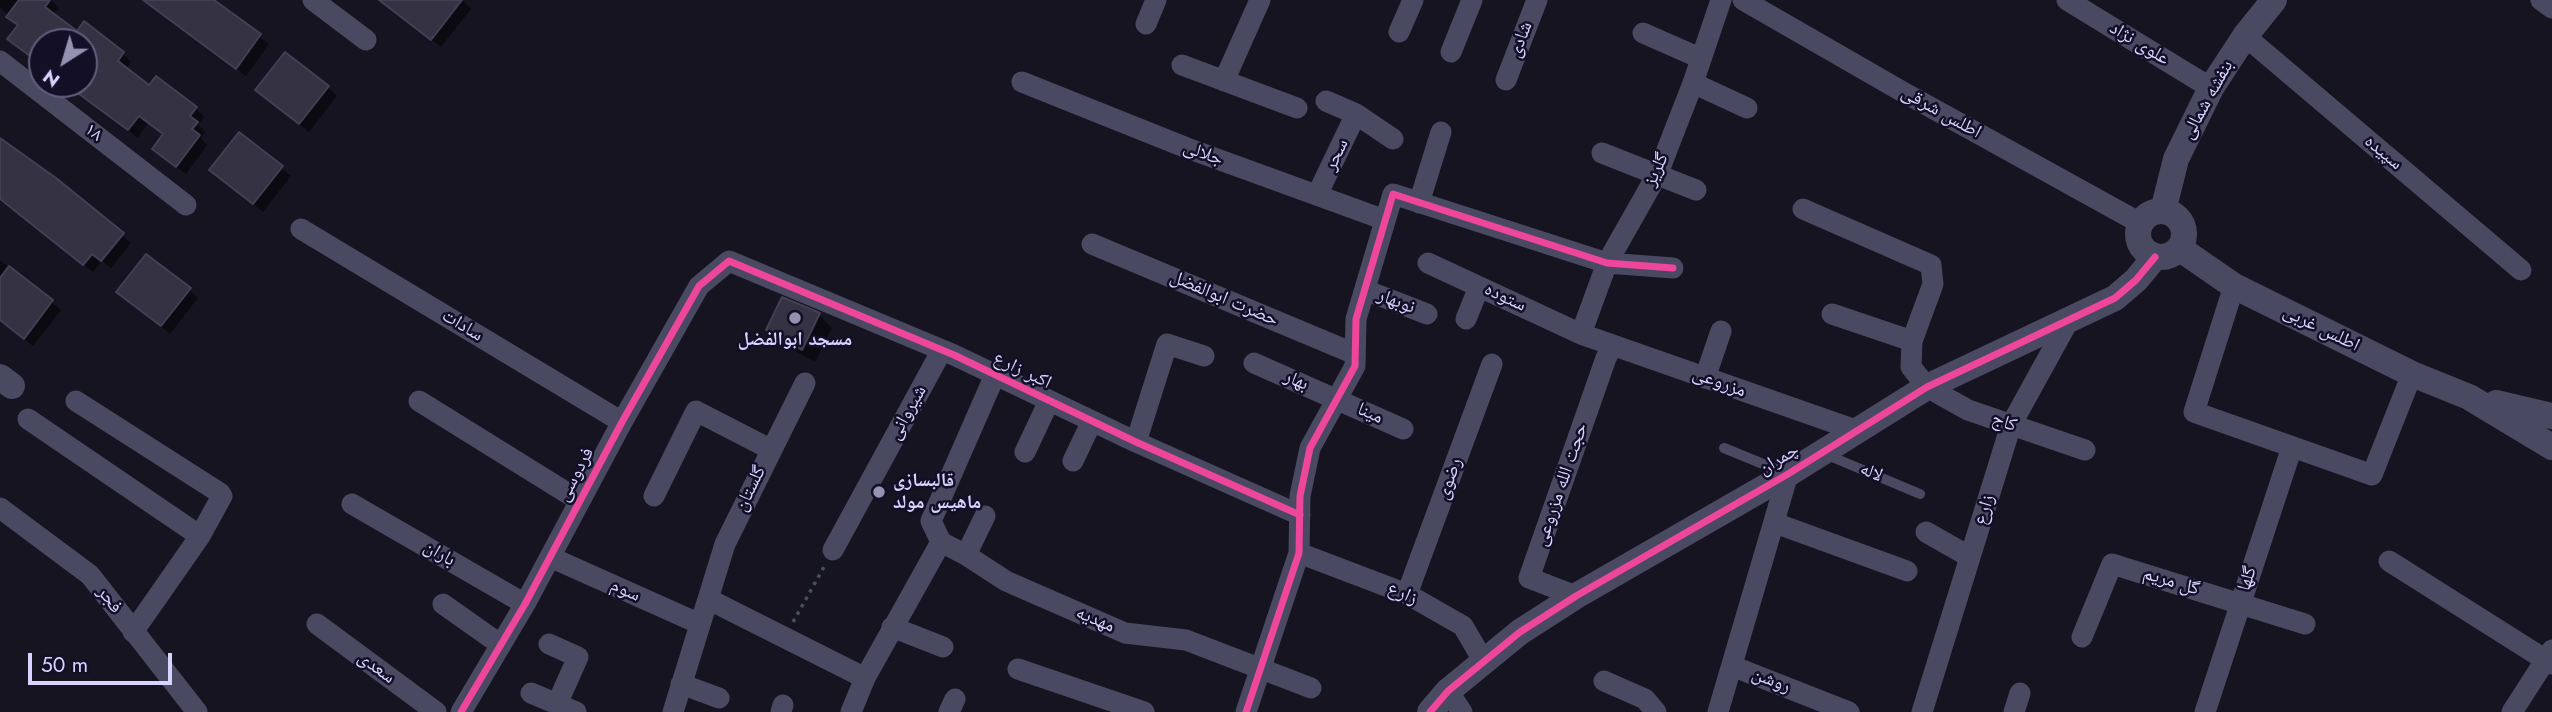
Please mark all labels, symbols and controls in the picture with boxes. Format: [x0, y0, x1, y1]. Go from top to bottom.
street label: علوی نژاد [2105, 17, 2173, 71]
street label: شادی [1504, 19, 1538, 61]
north arrow [28, 28, 98, 98]
street label: بنفشه شمالی [2177, 56, 2239, 144]
text: N [37, 63, 65, 94]
street label: اطلس شرقی [1897, 82, 1985, 144]
street label: ۱۸ [79, 119, 107, 147]
street label: سپیده [2359, 130, 2407, 176]
street label: سحر [1320, 135, 1354, 175]
street label: جلالی [1180, 136, 1226, 172]
street label: گلریز [1639, 150, 1675, 190]
street label: حضرت ابوالفضل [1166, 266, 1282, 332]
street label: ستوده [1480, 278, 1530, 318]
street label: نوبهار [1374, 284, 1418, 320]
street label: اطلس غربی [2279, 301, 2363, 357]
street label: سادات [437, 305, 487, 347]
marker: مسجد ابوالفضل [787, 310, 803, 326]
place label: مسجد ابوالفضل [738, 329, 852, 351]
street label: اکبر زارع [989, 347, 1055, 395]
street label: مزروعی [1689, 363, 1749, 403]
street label: بهار [1280, 366, 1312, 396]
street label: شیروانی [884, 382, 932, 444]
street label: مینا [1354, 398, 1386, 430]
street label: کاج [1989, 408, 2019, 438]
street label: حجت الله مزروعی [1530, 420, 1594, 550]
street label: چمران [1755, 439, 1803, 481]
street label: فردوسی [552, 444, 600, 506]
street label: رضوی [1432, 455, 1468, 503]
street label: لاله [1856, 458, 1886, 488]
street label: گلستان [730, 462, 772, 516]
place label: قالبسازی ماهیس مولد [893, 470, 981, 514]
marker: قالبسازی ماهیس مولد [871, 484, 887, 500]
street label: زارع [1969, 492, 2001, 528]
street label: باران [419, 536, 459, 572]
street label: گل مریم [2140, 563, 2202, 601]
street label: گلها [2233, 564, 2263, 594]
street label: سوم [606, 574, 644, 608]
street label: زارع [1383, 577, 1421, 611]
street label: فجر [91, 582, 127, 618]
street label: مهدیه [1072, 602, 1118, 638]
scale bar [32, 638, 175, 682]
street label: سعدی [353, 647, 399, 689]
text: 50 m [41, 650, 88, 680]
street label: روشن [1748, 663, 1794, 699]

